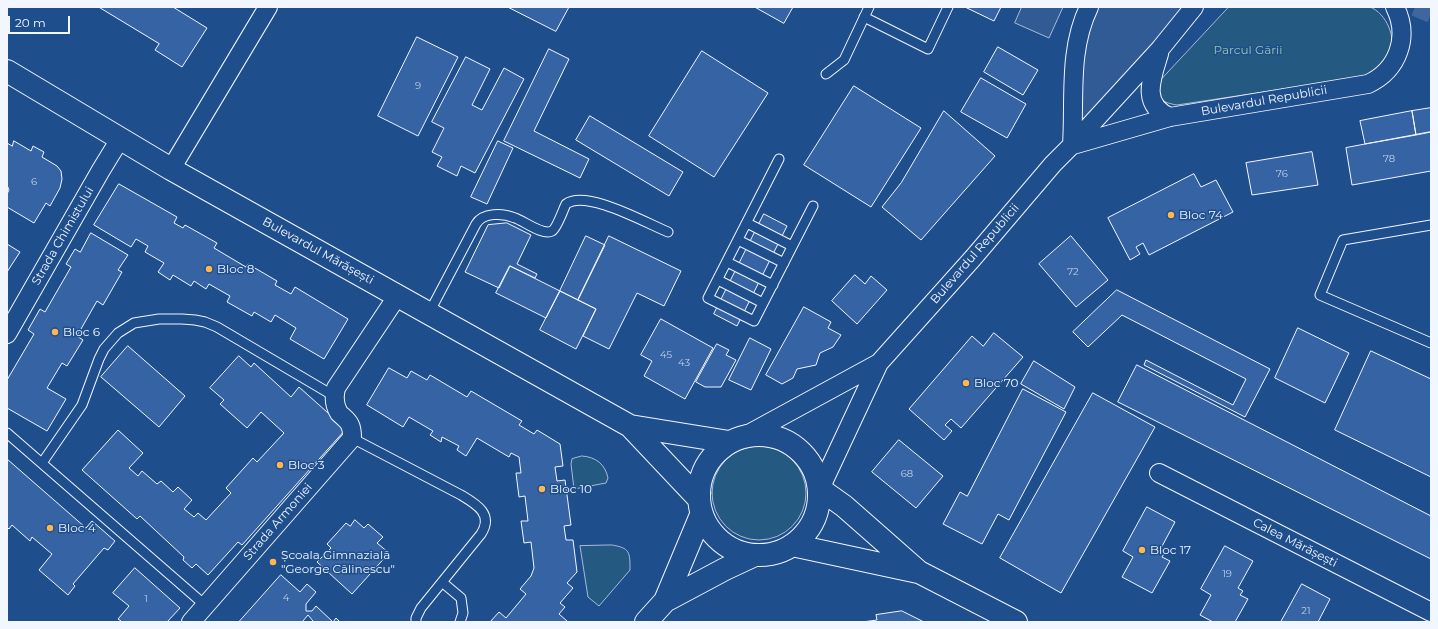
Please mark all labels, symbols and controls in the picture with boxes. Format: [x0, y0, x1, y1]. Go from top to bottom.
scale bar [10, 8, 72, 34]
text: 20 m [15, 15, 46, 30]
park label: Parcul Gării [1214, 43, 1282, 57]
house number: 9 [415, 80, 421, 92]
street label: Bulevardul Republicii [1200, 83, 1328, 119]
house number: 78 [1383, 153, 1395, 165]
house number: 76 [1276, 168, 1288, 180]
house number: 6 [31, 176, 37, 188]
street label: Strada Chimistului [29, 184, 97, 288]
street label: Bulevardul Republicii [928, 201, 1022, 307]
place label: Bloc 74 [1179, 208, 1223, 222]
marker: Bloc 74 [1166, 210, 1176, 220]
street label: Bulevardul Mărășești [260, 214, 376, 288]
place label: Bloc 8 [217, 262, 254, 276]
marker: Bloc 8 [204, 264, 214, 274]
house number: 72 [1067, 266, 1079, 278]
place label: Bloc 6 [63, 325, 100, 339]
marker: Bloc 6 [50, 327, 60, 337]
house number: 45 [660, 349, 672, 361]
house number: 43 [678, 357, 690, 369]
place label: Bloc 70 [974, 376, 1018, 390]
marker: Bloc 70 [961, 378, 971, 388]
place label: Bloc 3 [288, 458, 324, 472]
marker: Bloc 3 [275, 460, 285, 470]
house number: 68 [901, 468, 913, 480]
street label: Strada Armoniei [241, 481, 315, 563]
place label: Bloc 10 [550, 482, 592, 496]
marker: Bloc 10 [537, 484, 547, 494]
street label: Calea Mărășești [1250, 515, 1340, 571]
place label: Bloc 4 [58, 521, 96, 535]
marker: Bloc 4 [45, 523, 55, 533]
place label: Bloc 17 [1150, 543, 1191, 557]
marker: Bloc 17 [1137, 545, 1147, 555]
place label: Școala Gimnazială "George Călinescu" [281, 548, 395, 576]
marker: Școala Gimnazială "George Călinescu" [268, 557, 278, 567]
house number: 19 [1222, 568, 1232, 580]
house number: 4 [283, 592, 289, 604]
house number: 1 [144, 593, 148, 605]
house number: 21 [1301, 605, 1311, 617]

